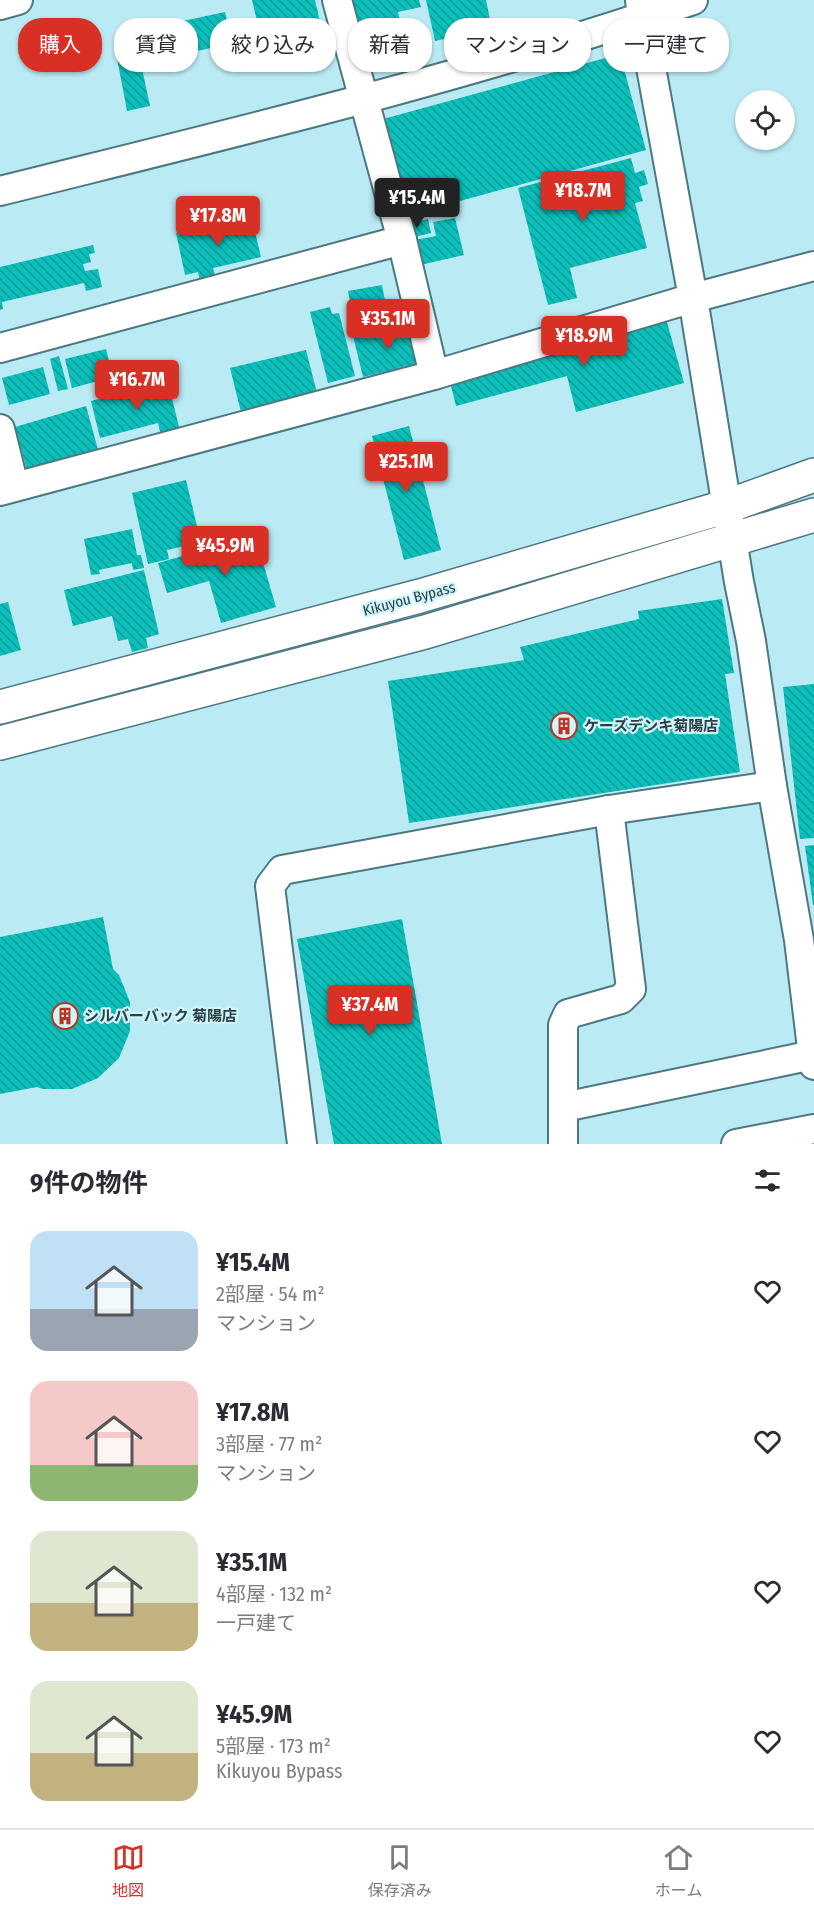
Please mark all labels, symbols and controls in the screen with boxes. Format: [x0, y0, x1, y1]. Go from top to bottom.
chip: 購入 [18, 18, 102, 72]
chip: 賃貸 [114, 18, 198, 72]
chip: 絞り込み [210, 18, 336, 72]
chip: 新着 [348, 18, 432, 72]
chip: マンション [444, 18, 591, 72]
chip: 一戸建て [603, 18, 729, 72]
map controls [735, 90, 795, 150]
button: locate [735, 90, 795, 150]
pin: ¥18.7M [534, 171, 632, 222]
pin: ¥15.4M [368, 178, 466, 229]
text: ¥18.7M [555, 178, 611, 202]
text: ¥15.4M [389, 185, 445, 209]
pin: ¥17.8M [169, 196, 267, 247]
text: ¥17.8M [190, 203, 246, 227]
pin: ¥35.1M [339, 299, 437, 350]
text: ¥35.1M [361, 306, 415, 330]
pin: ¥18.9M [535, 316, 633, 367]
text: ¥18.9M [555, 323, 613, 347]
pin: ¥16.7M [88, 360, 186, 411]
text: ¥16.7M [109, 367, 165, 391]
pin: ¥25.1M [357, 442, 455, 493]
text: ¥25.1M [379, 449, 433, 473]
pin: ¥45.9M [176, 526, 274, 577]
text: ¥45.9M [196, 533, 254, 557]
street label: Kikuyou Bypass [361, 578, 457, 620]
building icon: ケーズデンキ菊陽店 [549, 711, 579, 741]
place label: ケーズデンキ菊陽店 [584, 717, 718, 735]
pin: ¥37.4M [321, 985, 419, 1036]
text: ¥37.4M [342, 992, 398, 1016]
building icon: シルバーバック 菊陽店 [50, 1001, 80, 1031]
place label: シルバーバック 菊陽店 [84, 1007, 237, 1025]
icon: filters [751, 1164, 784, 1197]
text: 9件の物件 [30, 1168, 147, 1199]
text: ¥15.4M [216, 1247, 290, 1278]
icon: home [78, 1255, 150, 1327]
icon: heart [751, 1275, 784, 1308]
text: 2部屋 · 54 m² [216, 1282, 325, 1306]
text: マンション [216, 1311, 316, 1335]
text: ¥17.8M [216, 1397, 289, 1428]
icon: home [78, 1405, 150, 1477]
icon: heart [751, 1425, 784, 1458]
text: 3部屋 · 77 m² [216, 1432, 322, 1456]
text: マンション [216, 1461, 316, 1485]
text: ¥35.1M [216, 1547, 287, 1578]
icon: home [78, 1555, 150, 1627]
icon: heart [751, 1575, 784, 1608]
text: 4部屋 · 132 m² [216, 1582, 332, 1606]
text: 一戸建て [216, 1611, 296, 1635]
text: ¥45.9M [216, 1699, 292, 1730]
icon: home [78, 1705, 150, 1777]
icon: heart [751, 1725, 784, 1758]
text: 5部屋 · 173 m² [216, 1734, 331, 1758]
text: Kikuyou Bypass [216, 1759, 343, 1783]
tab: 地図 [112, 1841, 145, 1901]
tab: 保存済み [368, 1841, 432, 1901]
tab: ホーム [655, 1841, 702, 1901]

